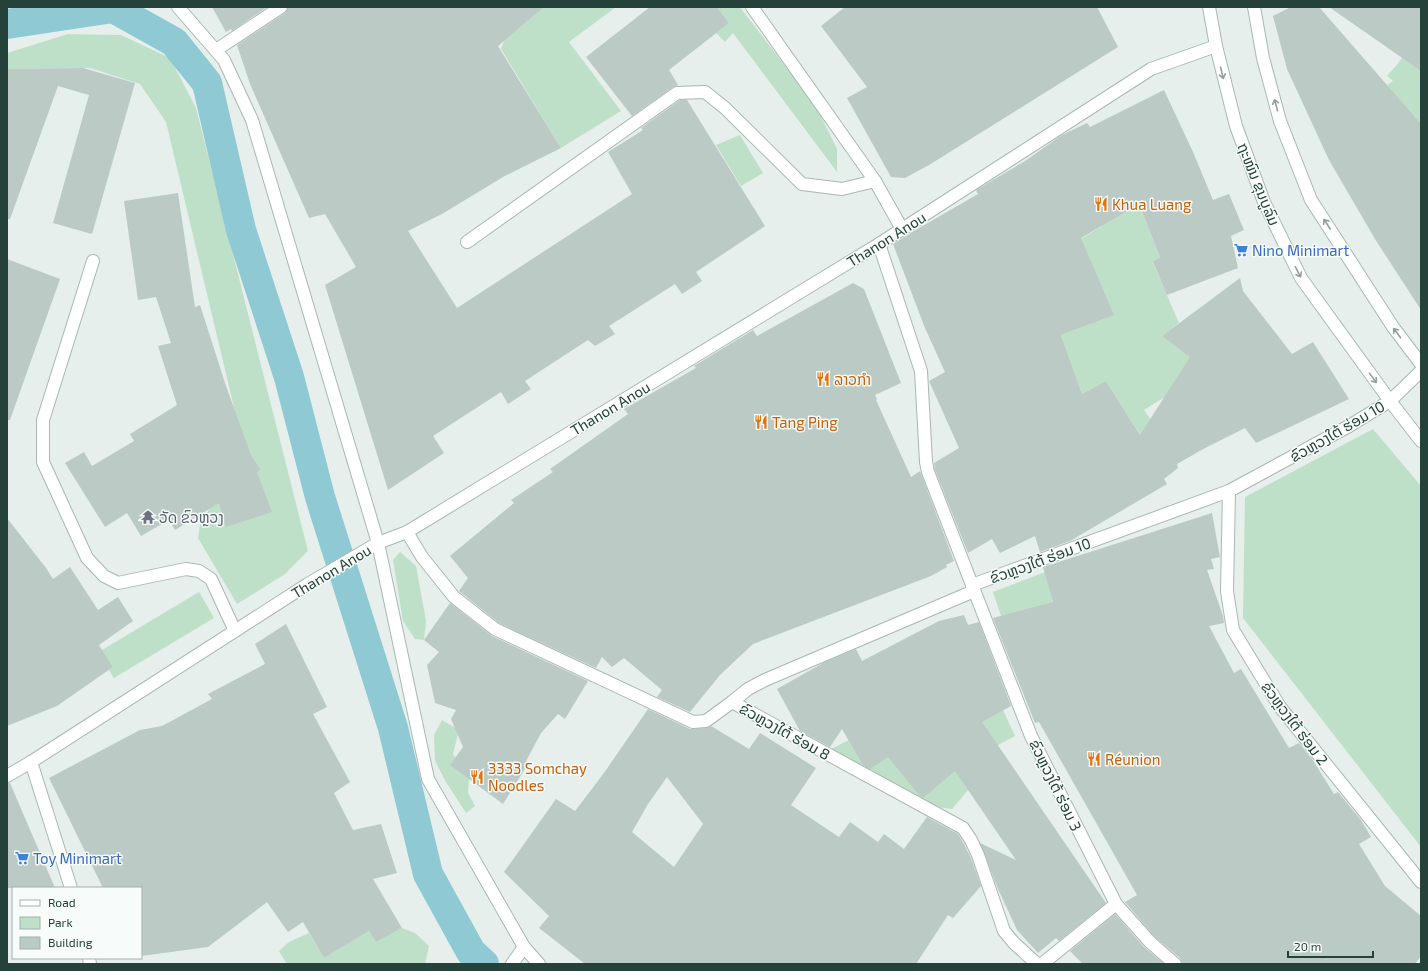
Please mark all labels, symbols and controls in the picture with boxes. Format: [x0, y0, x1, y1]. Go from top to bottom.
one-way arrow [1219, 66, 1227, 79]
one-way arrow [1272, 99, 1279, 112]
street label: ຖະໜົນ ຂຸນບູລົມ [1232, 140, 1284, 229]
place label: Khua Luang [1112, 195, 1192, 213]
restaurant icon: Khua Luang [1093, 196, 1109, 212]
street label: Thanon Anou [843, 208, 929, 270]
one-way arrow [1323, 219, 1331, 230]
place label: Nino Minimart [1252, 241, 1350, 259]
supermarket icon: Nino Minimart [1233, 242, 1249, 258]
one-way arrow [1295, 266, 1302, 278]
one-way arrow [1393, 328, 1402, 339]
place label: ລາວກໍາ [834, 370, 871, 388]
restaurant icon: ລາວກໍາ [815, 371, 831, 387]
one-way arrow [1369, 372, 1378, 383]
street label: Thanon Anou [567, 377, 653, 439]
street label: ຂົວຫຼວງໃຕ້ ຮ່ອມ 10 [1286, 397, 1388, 466]
place label: Tang Ping [772, 413, 838, 431]
restaurant icon: Tang Ping [753, 414, 769, 430]
place label: ວັດ ຂົວຫຼວງ [159, 508, 224, 527]
temple icon: ວັດ ຂົວຫຼວງ [140, 509, 156, 525]
street label: ຂົວຫຼວງໃຕ້ ຮ່ອມ 10 [987, 533, 1093, 588]
street label: Thanon Anou [288, 540, 374, 602]
street label: ຂົວຫຼວງໃຕ້ ຮ່ອມ 2 [1257, 678, 1332, 769]
street label: ຂົວຫຼວງໃຕ້ ຮ່ອມ 8 [736, 699, 833, 764]
street label: ຂົວຫຼວງໃຕ້ ຮ່ອມ 3 [1025, 736, 1086, 834]
place label: Réunion [1105, 750, 1160, 768]
restaurant icon: Réunion [1086, 751, 1102, 767]
place label: 3333 Somchay Noodles [488, 759, 587, 794]
restaurant icon: 3333 Somchay Noodles [469, 769, 485, 785]
place label: Toy Minimart [33, 849, 122, 867]
supermarket icon: Toy Minimart [14, 850, 30, 866]
legend [12, 887, 142, 959]
text: Road [48, 895, 76, 909]
text: Park [48, 915, 73, 929]
scale bar [1288, 933, 1373, 959]
text: Building [48, 935, 93, 949]
text: 20 m [1294, 939, 1321, 953]

